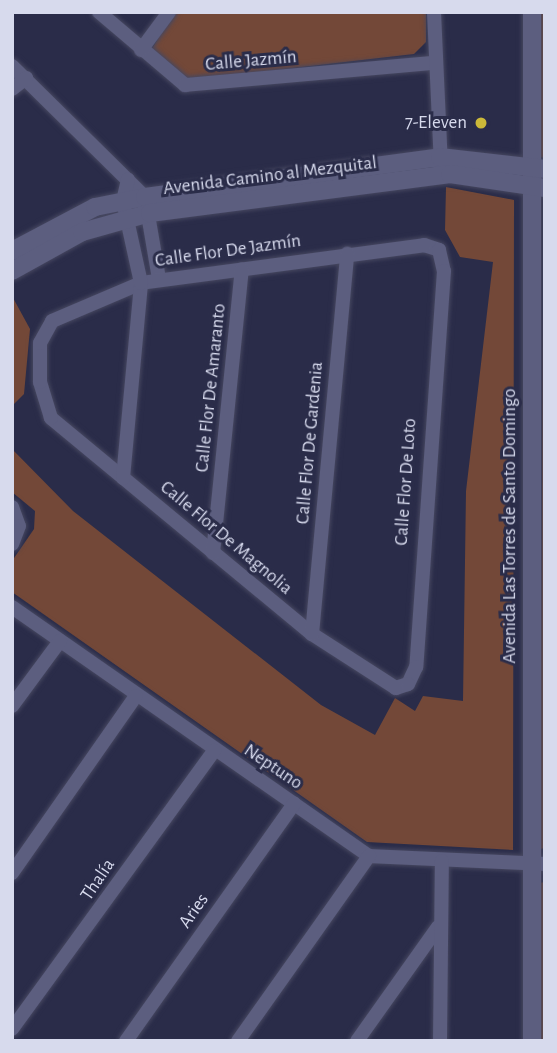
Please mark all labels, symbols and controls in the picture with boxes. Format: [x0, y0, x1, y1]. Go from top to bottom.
street label: Calle Jazmín [204, 46, 298, 76]
place label: 7-Eleven [405, 112, 467, 134]
marker: 7-Eleven [473, 115, 489, 131]
street label: Avenida Camino al Mezquital [162, 152, 378, 200]
street label: Calle Flor De Jazmín [154, 229, 302, 273]
street label: Calle Flor De Amaranto [191, 303, 231, 473]
street label: Calle Flor De Gardenia [292, 361, 328, 525]
street label: Avenida Las Torres de Santo Domingo [499, 388, 521, 664]
street label: Calle Flor De Loto [390, 418, 422, 546]
street label: Calle Flor De Magnolia [155, 476, 297, 600]
street label: Neptuno [239, 739, 307, 795]
street label: Thalía [76, 855, 120, 905]
street label: Aries [174, 889, 214, 933]

